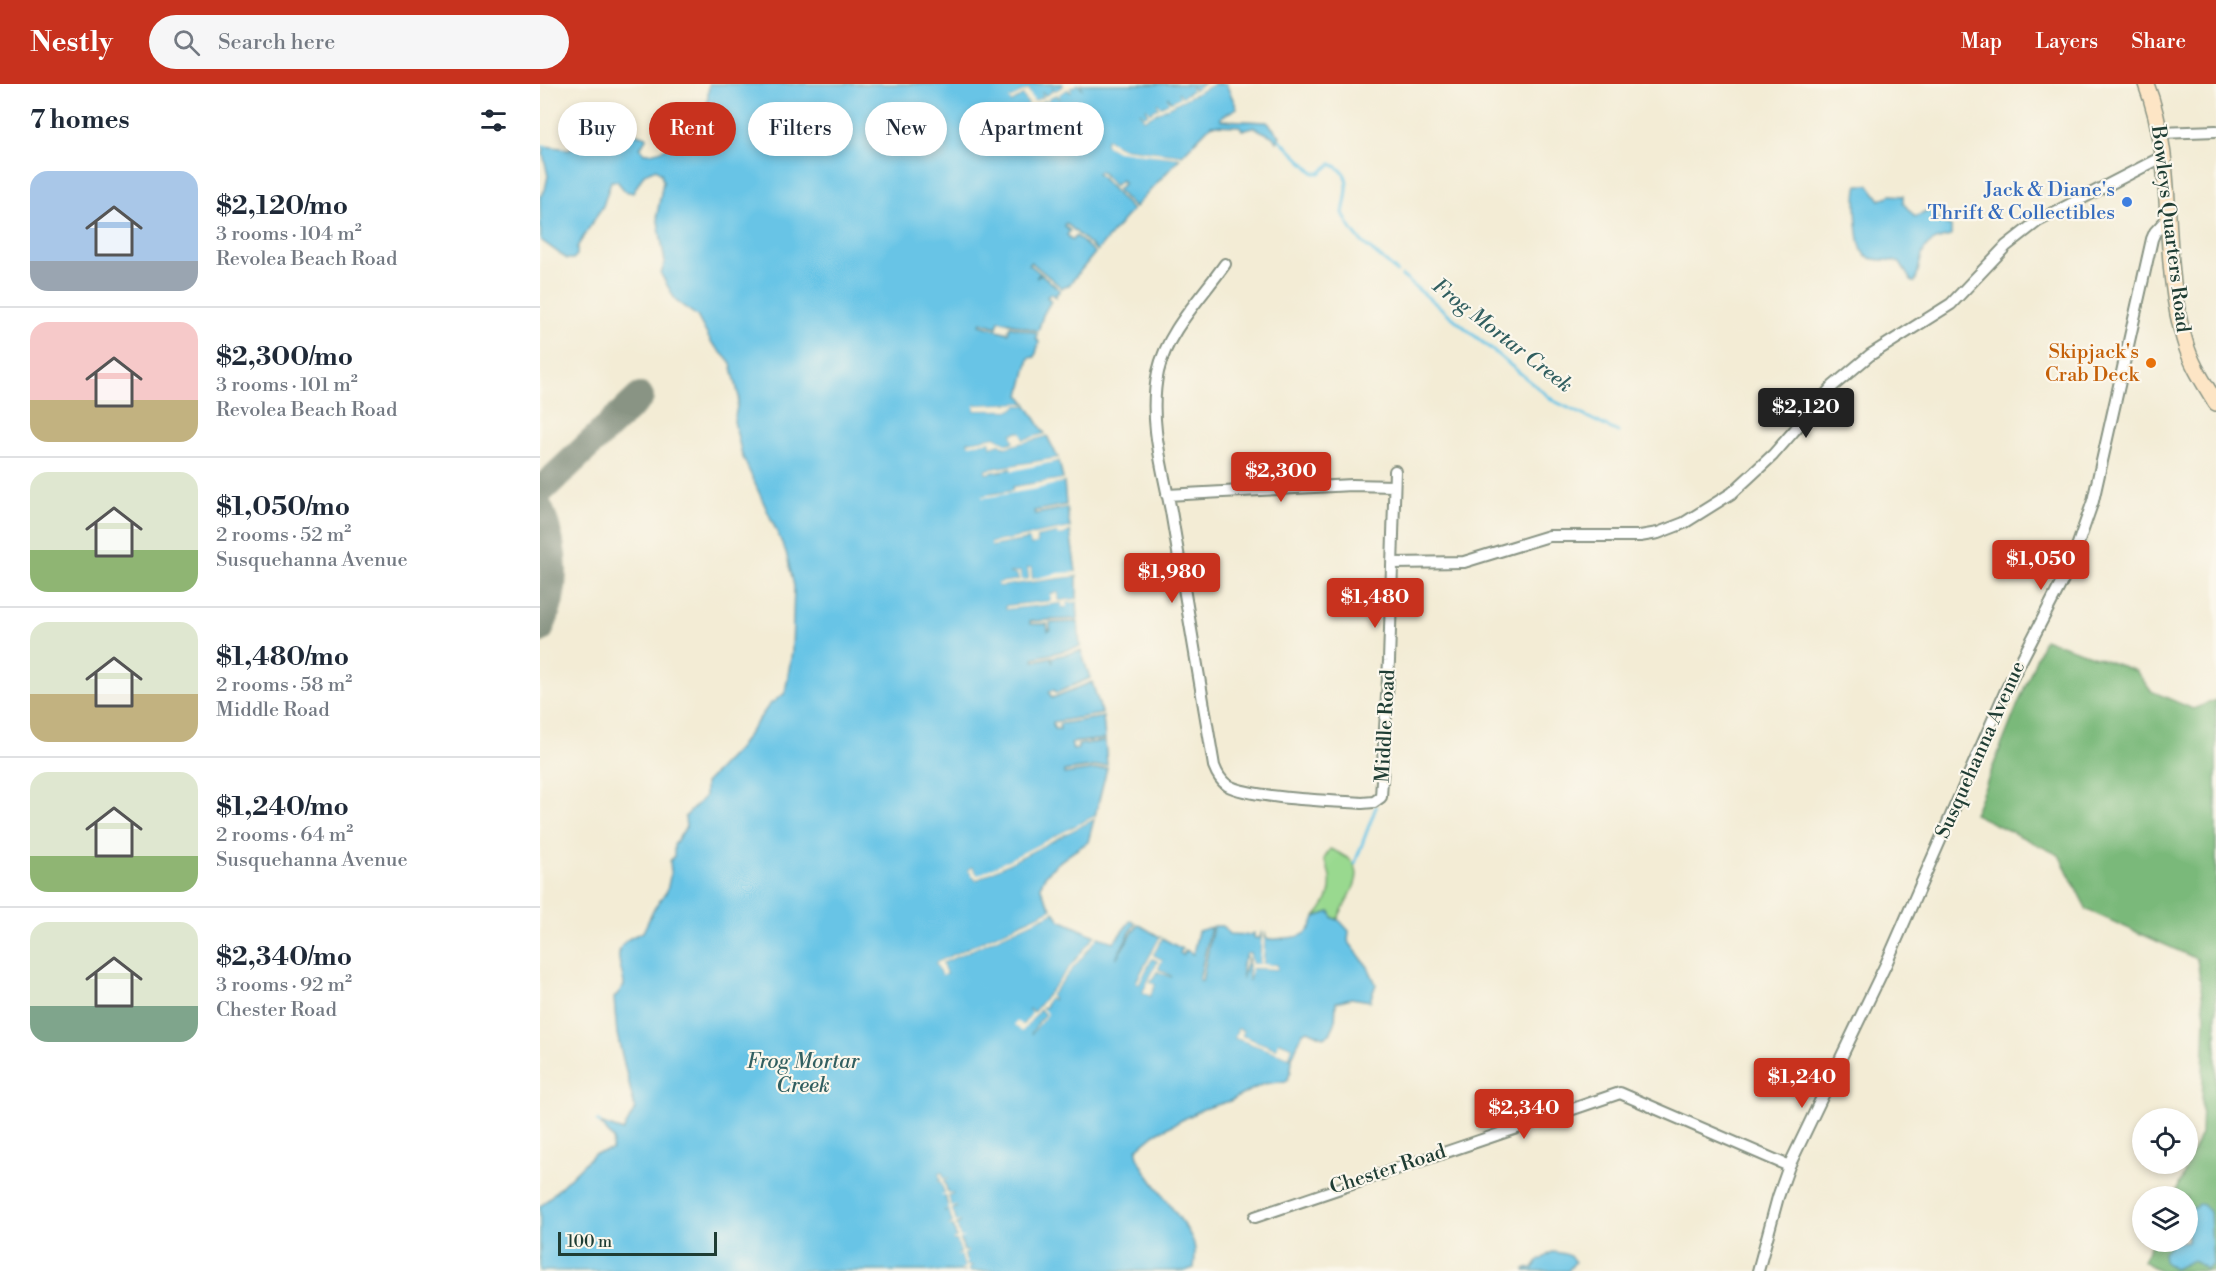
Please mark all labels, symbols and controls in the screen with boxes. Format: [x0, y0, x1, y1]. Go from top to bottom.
search box [149, 15, 569, 69]
text: Nestly [30, 25, 113, 60]
icon: search [170, 26, 203, 59]
text: Search here [218, 29, 335, 56]
text: Map [1961, 29, 2002, 55]
text: Layers [2035, 29, 2098, 55]
text: Share [2131, 29, 2186, 55]
chip: Buy [558, 102, 637, 156]
chip: Rent [649, 102, 736, 156]
chip: Filters [748, 102, 853, 156]
chip: New [865, 102, 947, 156]
chip: Apartment [959, 102, 1104, 156]
text: 7 homes [30, 104, 130, 136]
icon: filters [477, 104, 510, 137]
street label: Bowleys Quarters Road [2145, 123, 2195, 335]
place label: Jack & Diane's Thrift & Collectibles [1928, 178, 2115, 226]
text: $2,120/mo [216, 190, 348, 222]
icon: home [78, 195, 150, 267]
marker: Jack & Diane's Thrift & Collectibles [2120, 195, 2134, 209]
text: 3 rooms · 104 m² [216, 222, 362, 247]
text: Revolea Beach Road [216, 247, 397, 272]
water label: Frog Mortar Creek [1427, 273, 1577, 399]
place label: Skipjack's Crab Deck [2045, 340, 2141, 388]
text: $2,300/mo [216, 341, 353, 373]
icon: home [78, 346, 150, 418]
marker: Skipjack's Crab Deck [2144, 356, 2158, 370]
text: 3 rooms · 101 m² [216, 373, 358, 398]
pin: $2,120 [1757, 388, 1855, 439]
text: $2,120 [1772, 395, 1840, 420]
text: Revolea Beach Road [216, 398, 397, 423]
pin: $2,300 [1232, 452, 1330, 503]
text: $2,300 [1245, 459, 1317, 484]
text: $1,050/mo [216, 491, 350, 523]
icon: home [78, 496, 150, 568]
text: 2 rooms · 52 m² [216, 523, 351, 548]
pin: $1,050 [1992, 540, 2090, 591]
text: $1,050 [2006, 547, 2076, 572]
text: Susquehanna Avenue [216, 548, 408, 573]
pin: $1,980 [1123, 553, 1221, 604]
text: $1,980 [1138, 560, 1206, 585]
pin: $1,480 [1326, 578, 1424, 629]
text: $1,480 [1341, 585, 1409, 610]
text: $1,480/mo [216, 641, 349, 673]
icon: home [78, 646, 150, 718]
street label: Susquehanna Avenue [1931, 657, 2031, 843]
street label: Middle Road [1371, 668, 1401, 783]
text: 2 rooms · 58 m² [216, 673, 352, 698]
text: Middle Road [216, 698, 330, 723]
text: $1,240/mo [216, 791, 349, 823]
icon: home [78, 796, 150, 868]
text: 2 rooms · 64 m² [216, 823, 353, 848]
text: Susquehanna Avenue [216, 848, 408, 873]
text: $2,340/mo [216, 941, 352, 973]
icon: home [78, 946, 150, 1018]
text: 3 rooms · 92 m² [216, 973, 352, 998]
text: Chester Road [216, 998, 337, 1023]
water label: Frog Mortar Creek [746, 1049, 861, 1099]
pin: $1,240 [1753, 1058, 1851, 1109]
text: $1,240 [1768, 1065, 1836, 1090]
pin: $2,340 [1475, 1089, 1573, 1140]
text: $2,340 [1489, 1096, 1559, 1121]
map controls [2132, 1108, 2198, 1252]
button: locate [2132, 1108, 2198, 1174]
street label: Chester Road [1327, 1139, 1450, 1201]
button: layers [2132, 1186, 2198, 1252]
scale bar [558, 1229, 717, 1256]
text: 100 m [567, 1232, 612, 1252]

